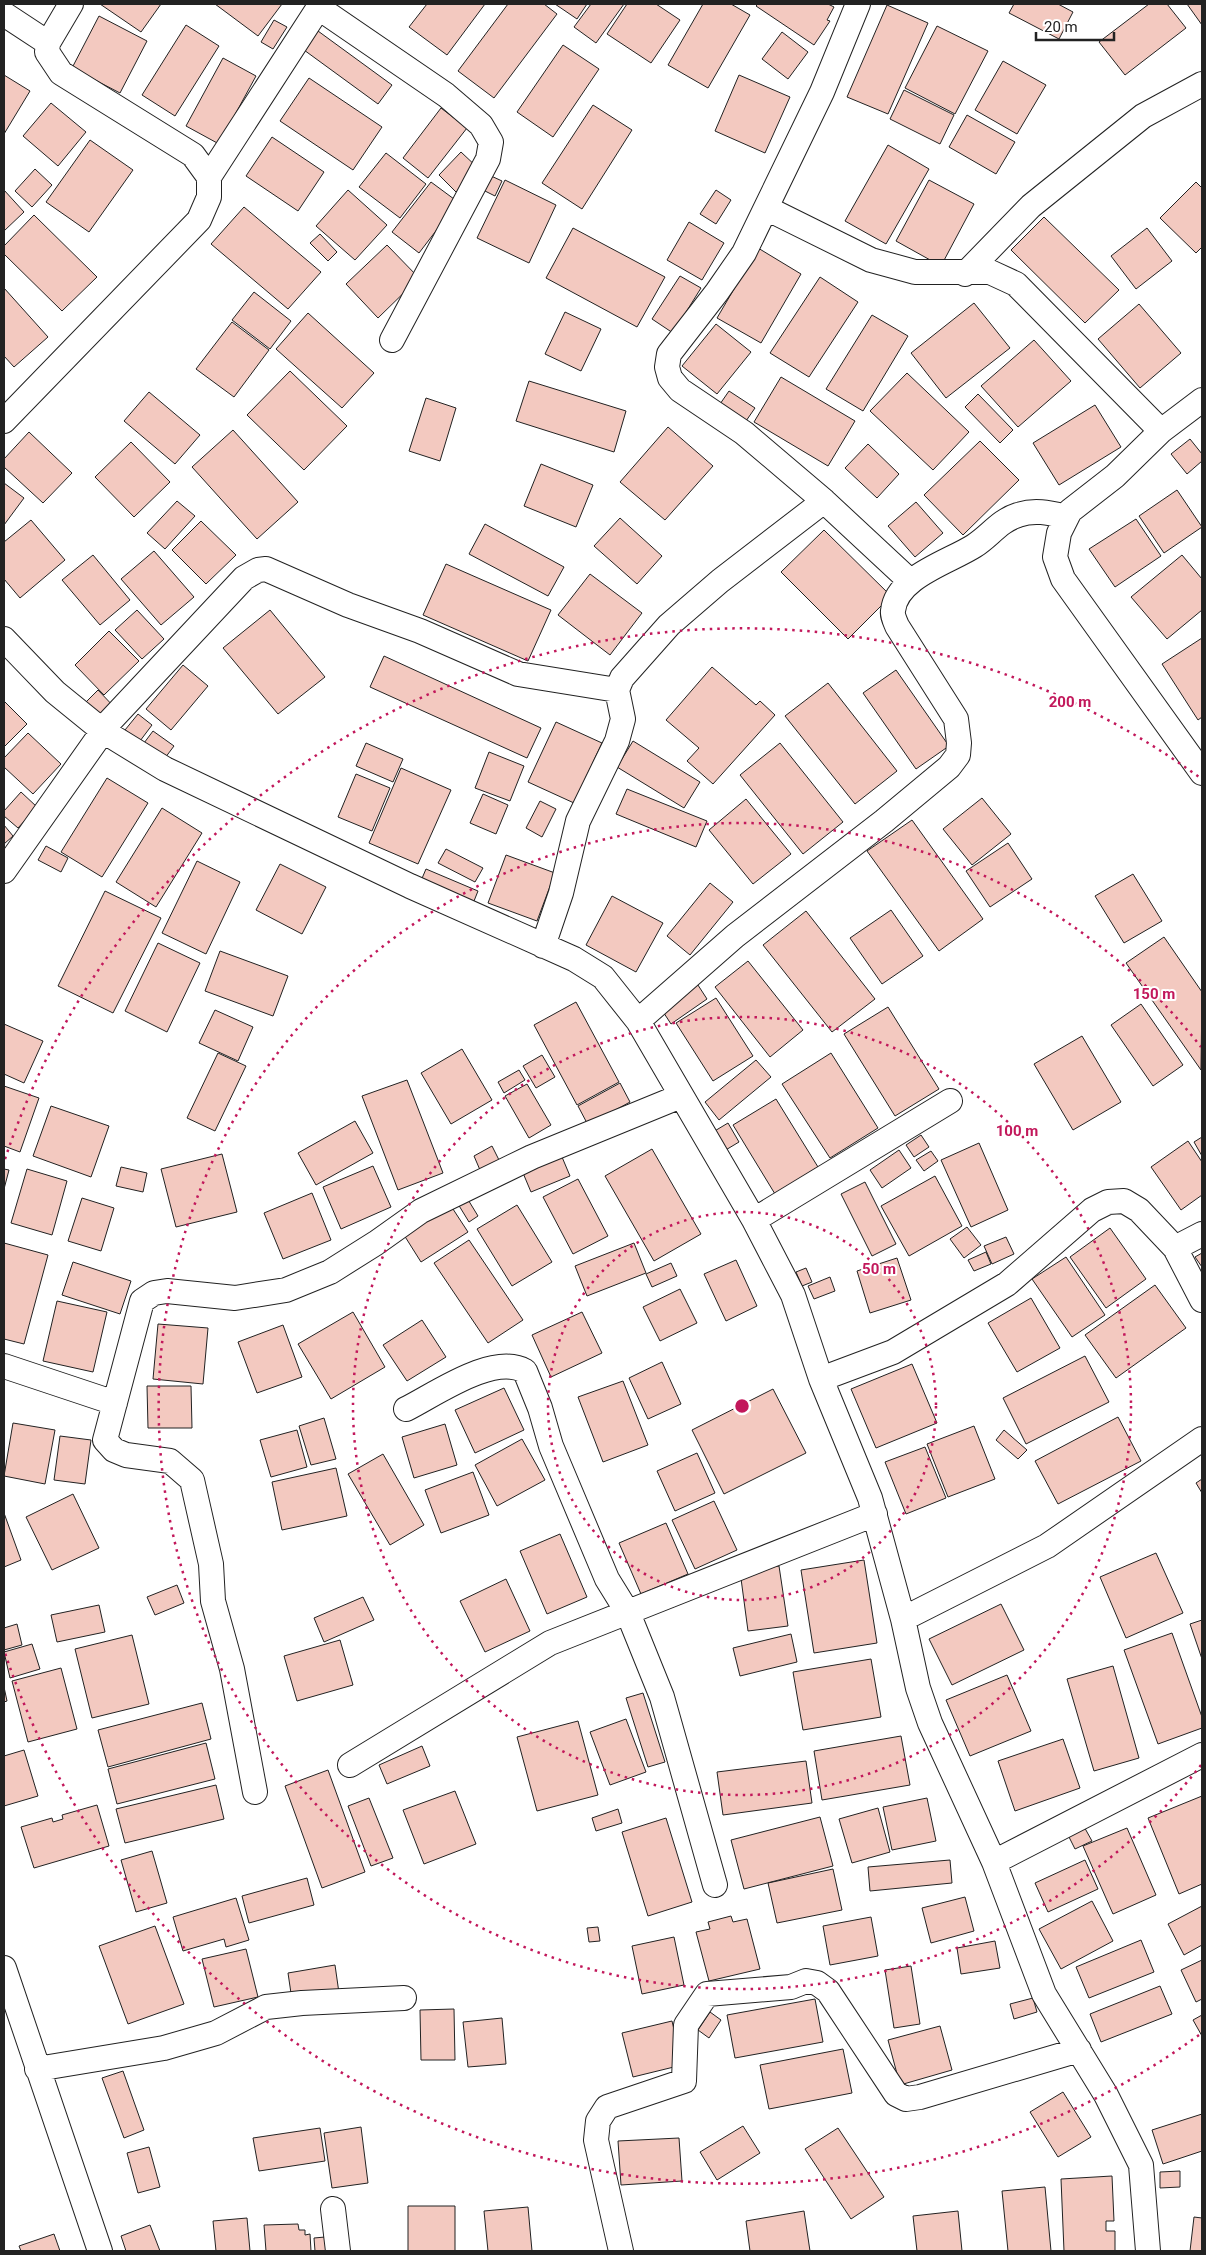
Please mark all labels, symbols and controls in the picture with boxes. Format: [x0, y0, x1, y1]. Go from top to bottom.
scale bar [1036, 10, 1114, 42]
text: 20 m [1044, 18, 1078, 36]
text: 200 m [1049, 693, 1091, 711]
text: 150 m [1133, 985, 1175, 1003]
text: 100 m [996, 1122, 1038, 1140]
text: 50 m [862, 1260, 896, 1278]
centre of rings [733, 1397, 751, 1415]

